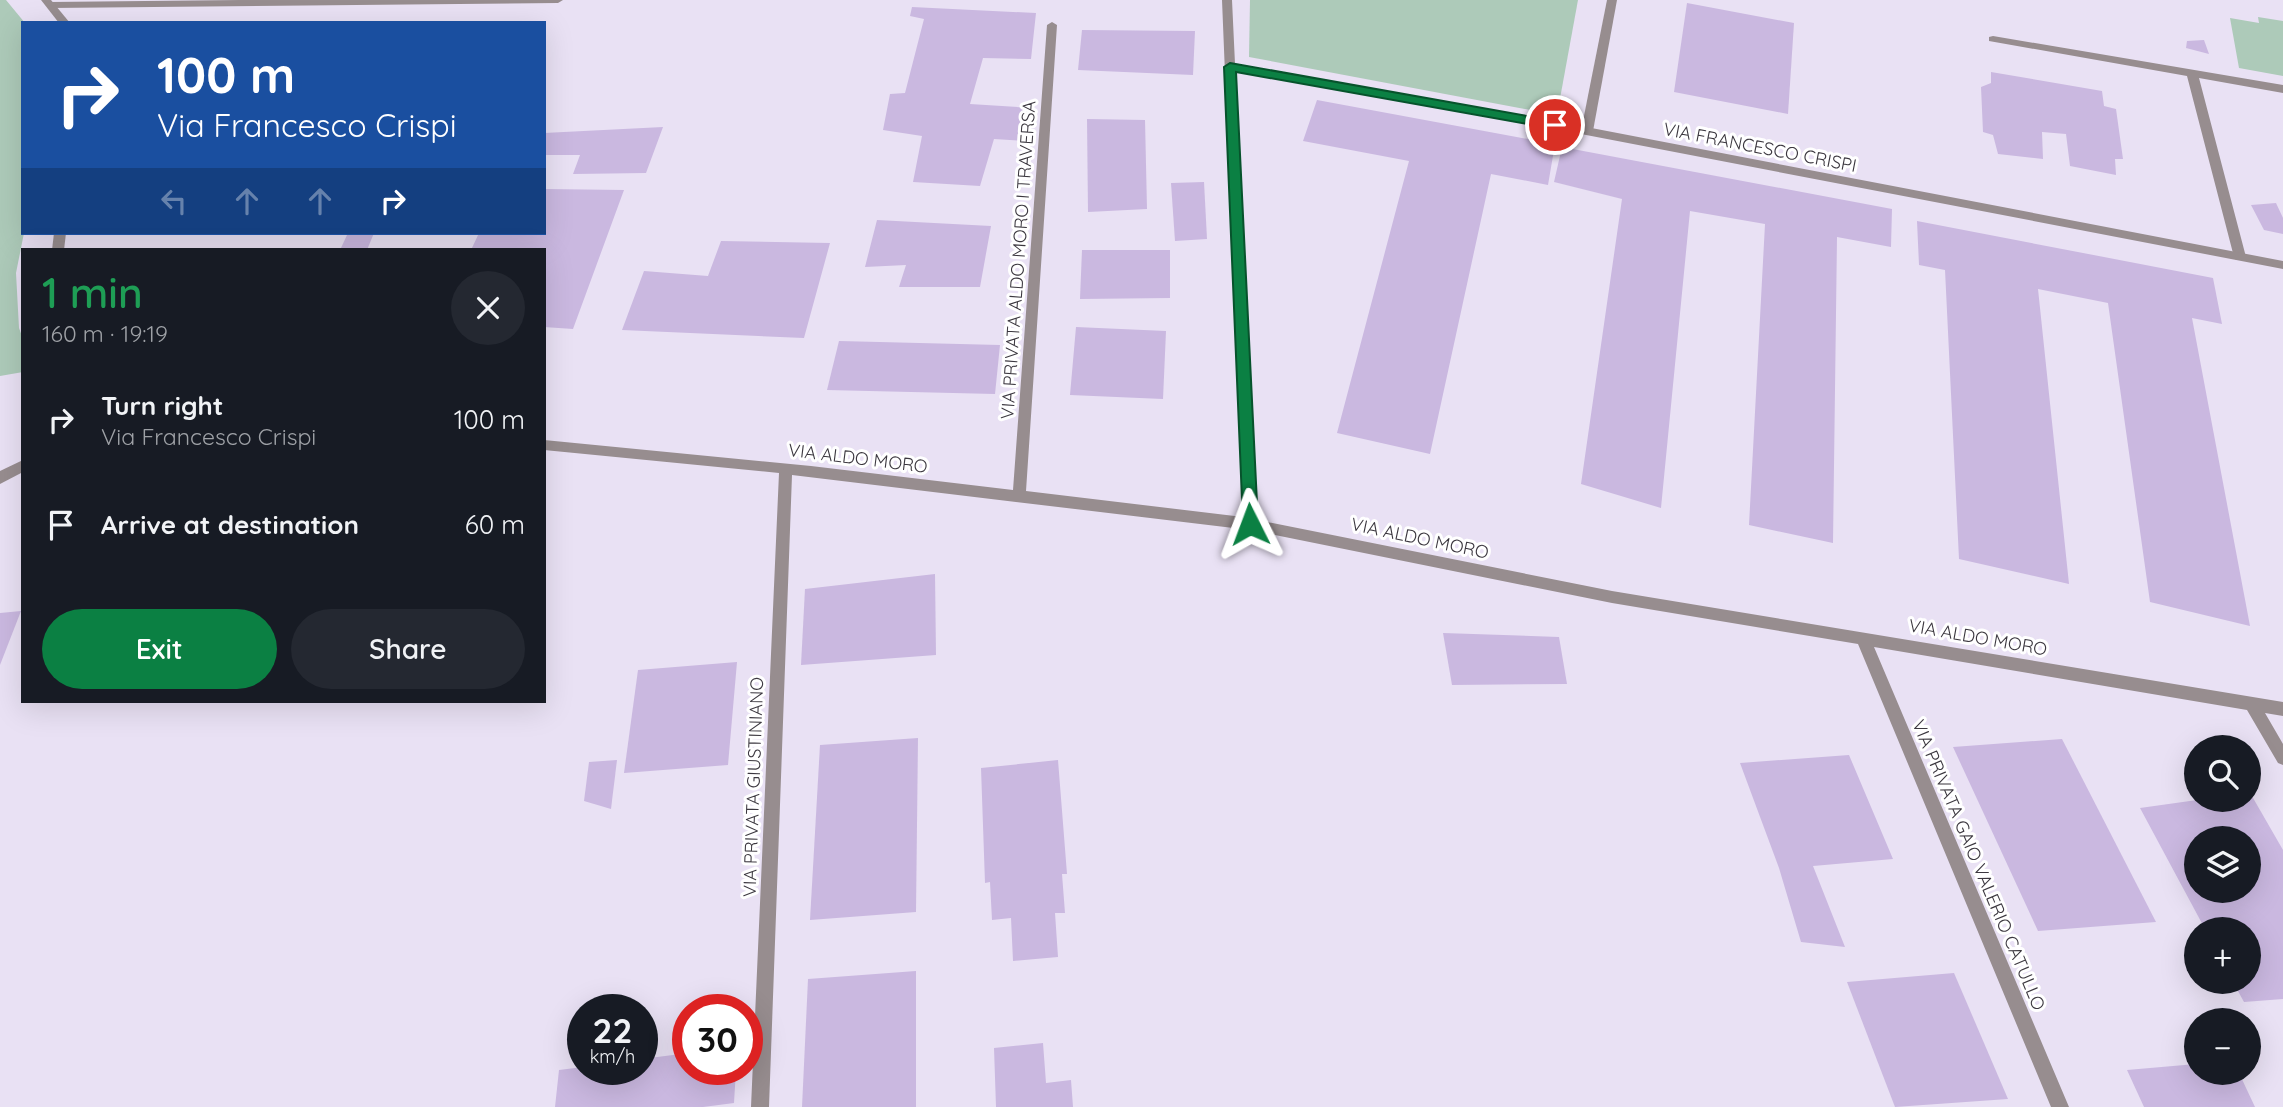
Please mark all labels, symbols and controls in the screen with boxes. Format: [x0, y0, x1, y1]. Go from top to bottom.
text: 100 m [157, 44, 295, 105]
icon: right [42, 49, 133, 140]
pin [1525, 95, 1585, 155]
street label: VIA PRIVATA ALDO MORO I TRAVERSA [995, 100, 1041, 420]
text: Via Francesco Crispi [157, 105, 457, 145]
icon: arrive [1536, 106, 1574, 144]
street label: VIA FRANCESCO CRISPI [1661, 117, 1859, 177]
icon: left [155, 182, 193, 220]
icon: ahead [228, 182, 266, 220]
icon: ahead [301, 182, 339, 220]
icon: right [374, 182, 412, 220]
text: 1 min [42, 266, 143, 319]
button: close [451, 271, 525, 345]
text: 160 m · 19:19 [42, 319, 168, 348]
text: Turn right [101, 389, 223, 422]
icon: right [42, 401, 80, 439]
text: 100 m [454, 403, 525, 436]
text: Via Francesco Crispi [101, 422, 316, 451]
street label: VIA ALDO MORO [787, 438, 929, 478]
position arrow [1213, 487, 1287, 561]
icon: arrive [42, 506, 80, 544]
text: Arrive at destination [101, 508, 359, 541]
text: 60 m [465, 508, 525, 541]
street label: VIA ALDO MORO [1349, 512, 1491, 564]
button: Exit [42, 609, 277, 689]
button: Share [291, 609, 525, 689]
street label: VIA ALDO MORO [1907, 613, 2049, 661]
street label: VIA PRIVATA GIUSTINIANO [738, 677, 768, 897]
street label: VIA PRIVATA GAIO VALERIO CATULLO [1907, 716, 2051, 1014]
map controls [2184, 735, 2261, 1085]
button: search [2184, 735, 2261, 812]
button: layers [2184, 826, 2261, 903]
button: + [2184, 917, 2261, 994]
speed limit sign: 30 [672, 994, 763, 1085]
text: 22 [593, 1008, 632, 1052]
button: − [2184, 1008, 2261, 1085]
text: km/h [590, 1045, 635, 1068]

